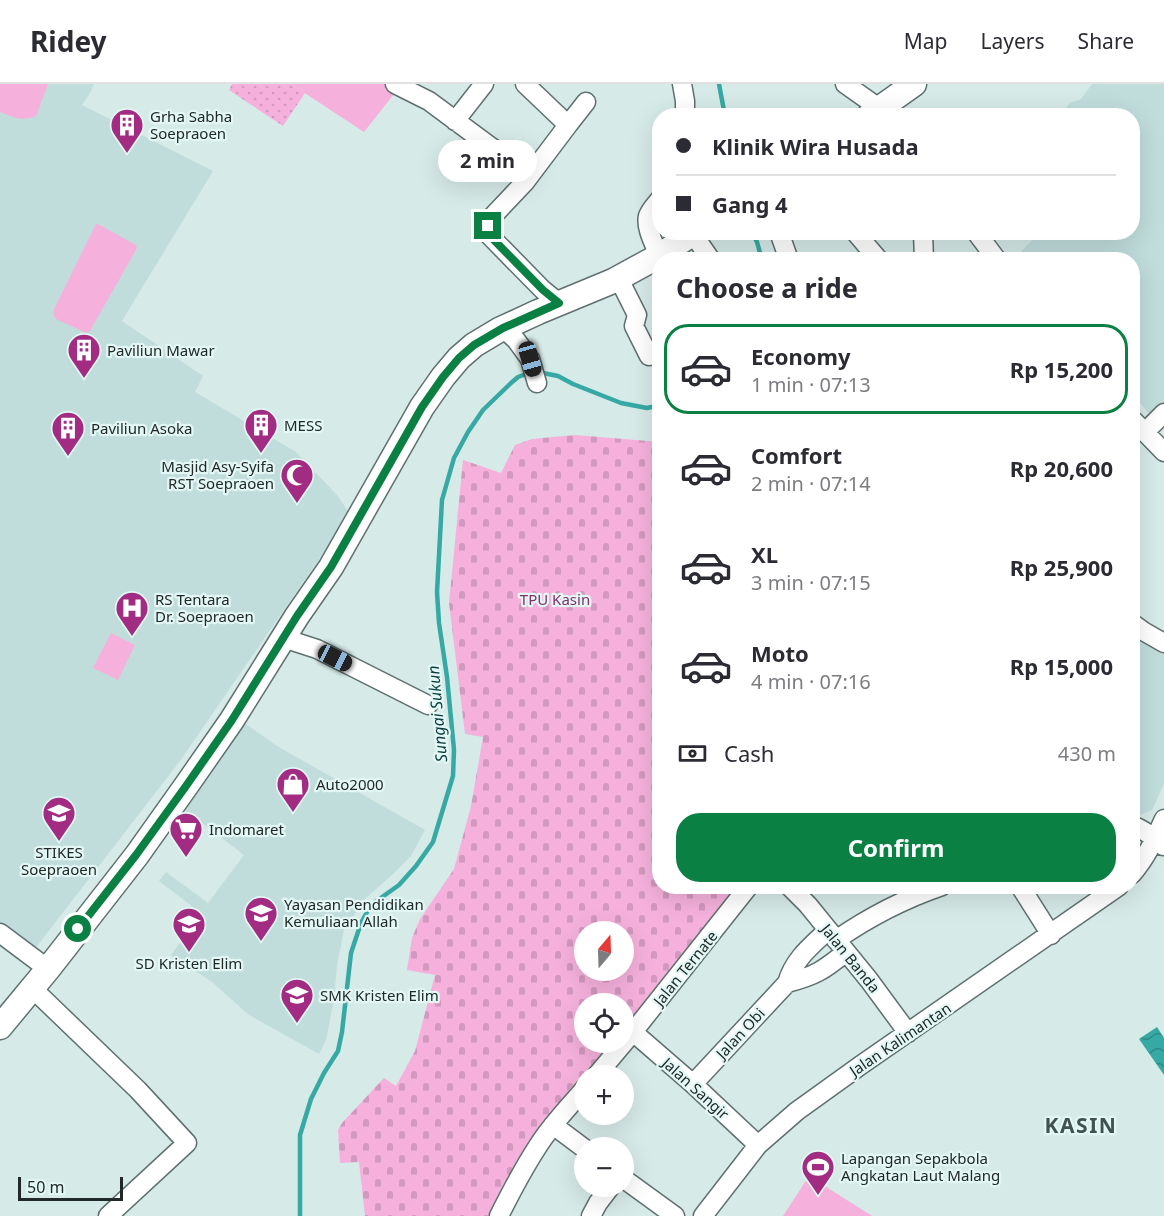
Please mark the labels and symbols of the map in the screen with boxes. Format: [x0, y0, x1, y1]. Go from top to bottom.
place label: Grha Sabha Soepraoen [150, 106, 232, 143]
building icon: Grha Sabha Soepraoen [109, 107, 145, 154]
callout: 2 min [438, 139, 538, 181]
route end [474, 212, 501, 239]
building icon: Paviliun Mawar [66, 332, 102, 379]
car [516, 339, 544, 379]
place label: Paviliun Mawar [107, 340, 215, 360]
building icon: MESS [243, 407, 279, 454]
building icon: Paviliun Asoka [50, 410, 86, 457]
place label: MESS [284, 415, 322, 435]
place label: Paviliun Asoka [91, 418, 192, 438]
place label: Masjid Asy-Syifa RST Soepraoen [161, 456, 274, 493]
mosque icon: Masjid Asy-Syifa RST Soepraoen [279, 457, 315, 504]
place label: RS Tentara Dr. Soepraoen [155, 589, 254, 626]
park label: TPU Kasin [520, 589, 590, 609]
hospital icon: RS Tentara Dr. Soepraoen [114, 590, 150, 637]
car [315, 642, 355, 674]
water label: Sungai Sukun [422, 665, 452, 763]
shop icon: Auto2000 [275, 766, 311, 813]
place label: Auto2000 [316, 774, 384, 794]
school or university icon: STIKES Soepraoen [41, 795, 77, 842]
supermarket icon: Indomaret [168, 811, 204, 858]
place label: Indomaret [209, 819, 284, 839]
place label: STIKES Soepraoen [21, 842, 97, 879]
place label: Yayasan Pendidikan Kemuliaan Allah [284, 894, 424, 931]
school or university icon: Yayasan Pendidikan Kemuliaan Allah [243, 895, 279, 942]
school or university icon: SD Kristen Elim [171, 906, 207, 953]
route start [64, 915, 91, 942]
street label: Jalan Banda [816, 918, 885, 997]
north arrow [574, 921, 634, 981]
street label: Jalan Ternate [647, 926, 722, 1011]
place label: SD Kristen Elim [136, 953, 242, 973]
school or university icon: SMK Kristen Elim [279, 977, 315, 1024]
place label: SMK Kristen Elim [320, 985, 439, 1005]
street label: Jalan Kalimantan [844, 998, 955, 1081]
street label: Jalan Obi [710, 1003, 769, 1064]
street label: Jalan Sangir [657, 1051, 734, 1123]
district label: KASIN [1045, 1111, 1117, 1139]
place label: Lapangan Sepakbola Angkatan Laut Malang [841, 1148, 1000, 1185]
sports icon: Lapangan Sepakbola Angkatan Laut Malang [800, 1149, 836, 1196]
scale bar [18, 1174, 123, 1202]

